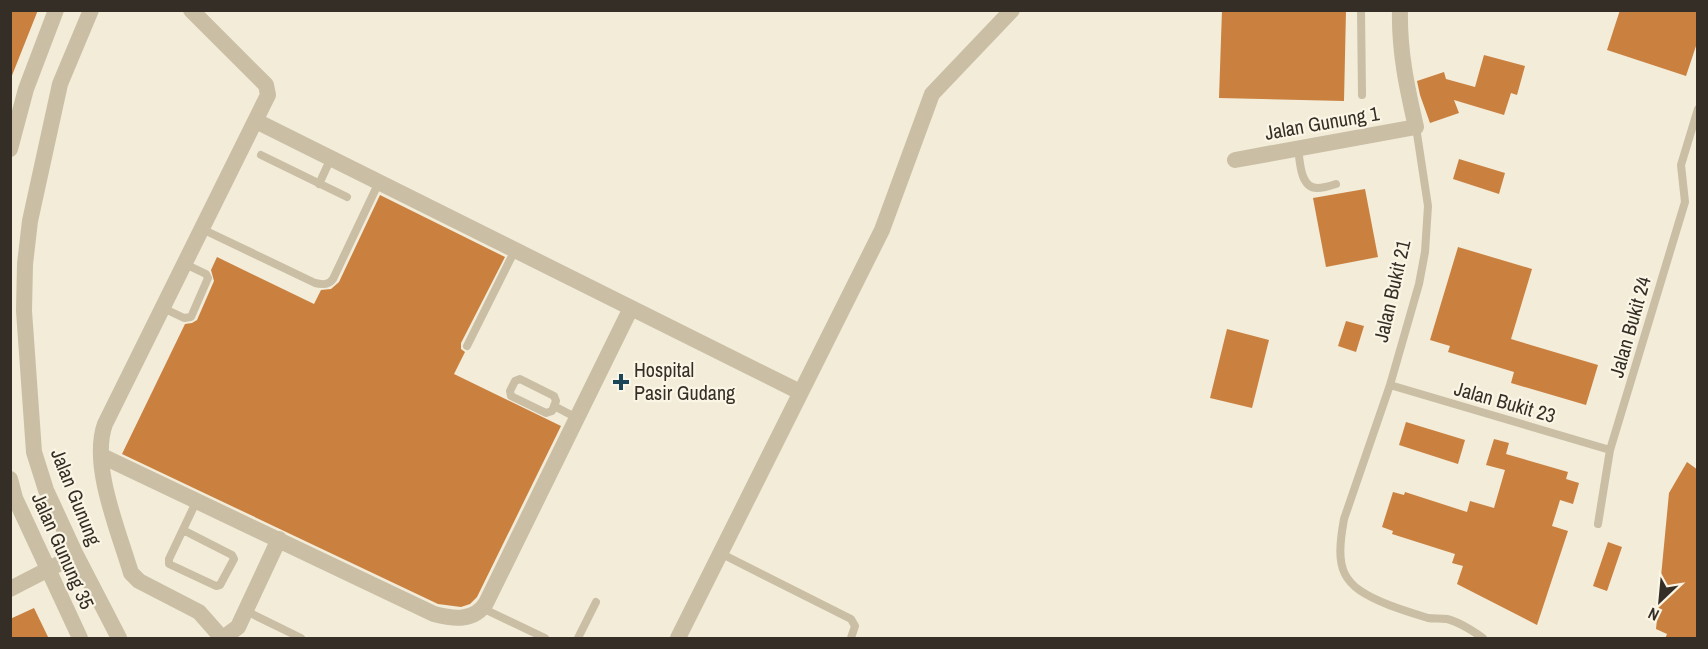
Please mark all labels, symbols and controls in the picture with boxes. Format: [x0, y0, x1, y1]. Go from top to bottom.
street label: Jalan Gunung 1 [1263, 99, 1381, 146]
street label: Jalan Bukit 21 [1367, 237, 1416, 345]
street label: Jalan Bukit 24 [1602, 273, 1657, 381]
place label: Hospital Pasir Gudang [634, 356, 735, 406]
marker: Hospital Pasir Gudang [612, 373, 630, 391]
street label: Jalan Bukit 23 [1451, 374, 1559, 429]
street label: Jalan Gunung [45, 444, 108, 549]
street label: Jalan Gunung 35 [26, 488, 101, 613]
north arrow [1630, 571, 1690, 631]
text: N [1644, 603, 1663, 626]

